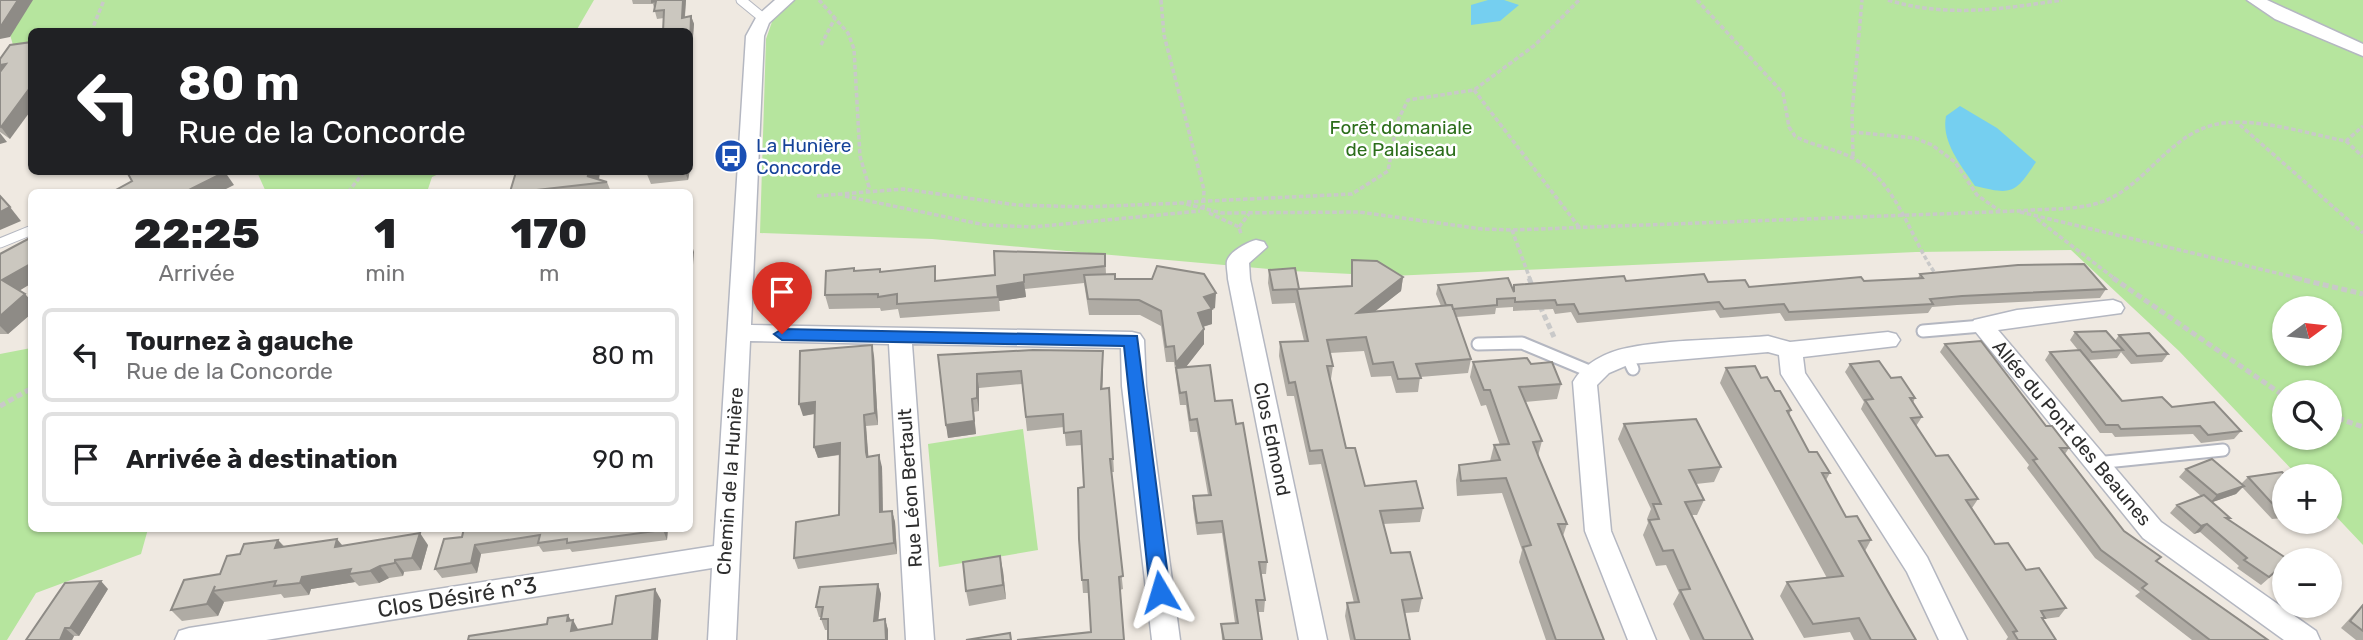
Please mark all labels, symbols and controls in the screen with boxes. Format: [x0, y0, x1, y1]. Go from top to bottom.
text: 80 m [178, 54, 300, 112]
icon: left [63, 56, 154, 147]
text: Rue de la Concorde [178, 113, 466, 151]
park label: Forêt domaniale de Palaiseau [1330, 116, 1472, 161]
place label: La Hunière Concorde [756, 134, 851, 179]
bus stop icon: La Hunière Concorde [712, 137, 750, 175]
text: 22:25 [134, 209, 260, 259]
text: 1 [374, 209, 396, 259]
text: 170 [511, 209, 587, 259]
text: Arrivée [158, 259, 235, 287]
text: min [365, 259, 405, 287]
text: m [539, 259, 559, 287]
pin [752, 262, 812, 334]
icon: arrive [763, 273, 801, 311]
north arrow [2272, 296, 2342, 366]
map controls [2272, 296, 2342, 618]
text: Tournez à gauche [126, 326, 354, 357]
icon: left [67, 336, 105, 374]
street label: Allée du Pont des Beaunes [1988, 336, 2156, 530]
text: 80 m [591, 340, 654, 371]
text: Rue de la Concorde [126, 357, 333, 385]
street label: Clos Edmond [1249, 380, 1295, 498]
button: search [2272, 380, 2342, 450]
street label: Chemin de la Hunière [712, 386, 748, 576]
street label: Rue Léon Bertault [893, 407, 927, 568]
icon: arrive [67, 440, 105, 478]
text: Arrivée à destination [126, 444, 398, 475]
text: 90 m [593, 444, 654, 475]
button: + [2272, 464, 2342, 534]
button: − [2272, 548, 2342, 618]
position arrow [1123, 555, 1197, 629]
street label: Clos Désiré n°3 [375, 571, 539, 623]

